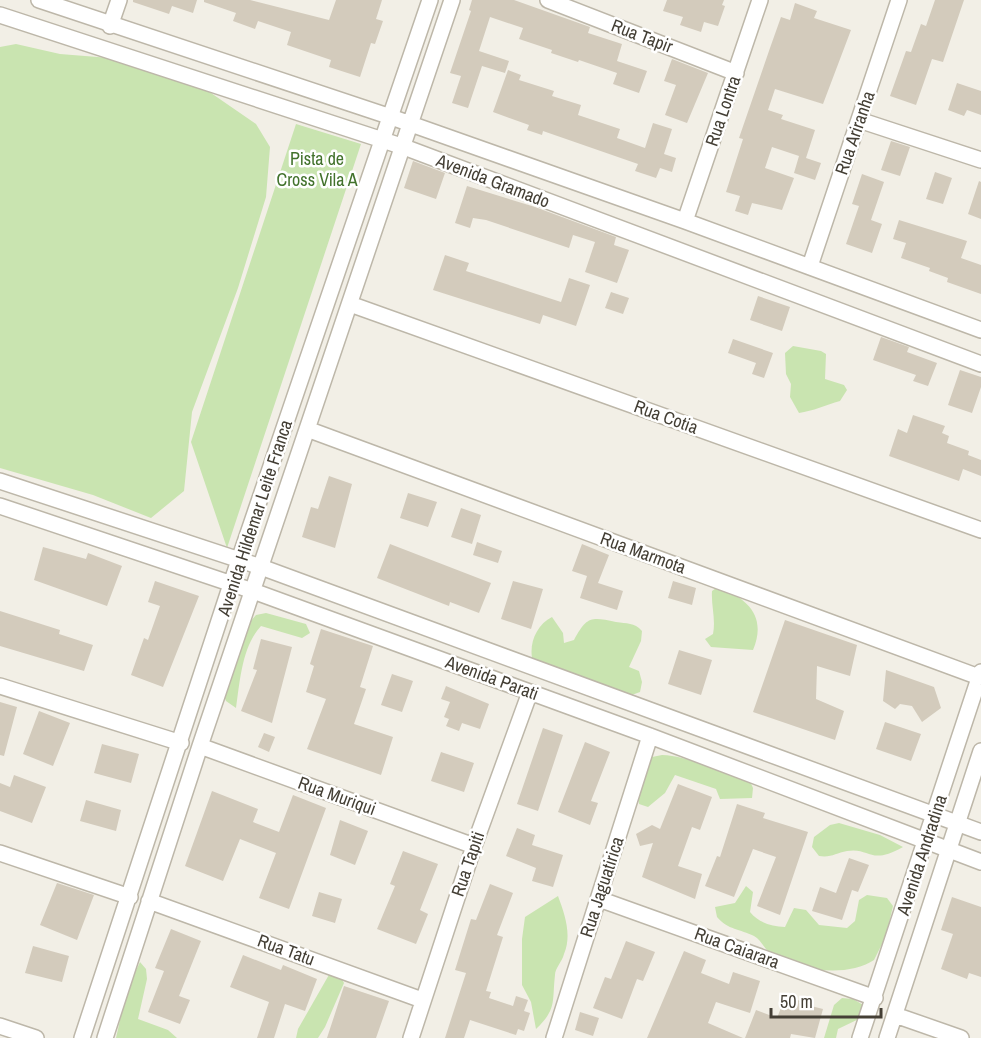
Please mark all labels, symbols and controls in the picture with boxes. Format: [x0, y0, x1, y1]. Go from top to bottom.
street label: Rua Tapir [608, 12, 677, 59]
street label: Rua Lontra [699, 72, 746, 149]
street label: Rua Ariranha [829, 88, 881, 178]
park label: Pista de Cross Vila A [277, 146, 358, 192]
street label: Avenida Gramado [432, 147, 553, 214]
street label: Rua Cotia [631, 393, 702, 440]
street label: Avenida Hildemar Leite Franca [211, 417, 298, 620]
street label: Rua Marmota [597, 525, 689, 580]
street label: Avenida Parati [441, 649, 542, 706]
street label: Rua Muriqui [295, 770, 380, 821]
street label: Avenida Andradina [890, 791, 953, 919]
street label: Rua Tapiti [445, 828, 490, 900]
street label: Rua Jaguatirica [574, 833, 630, 940]
street label: Rua Caiarara [691, 921, 783, 974]
street label: Rua Tatu [254, 928, 318, 971]
scale bar [771, 981, 880, 1019]
text: 50 m [780, 989, 813, 1014]

